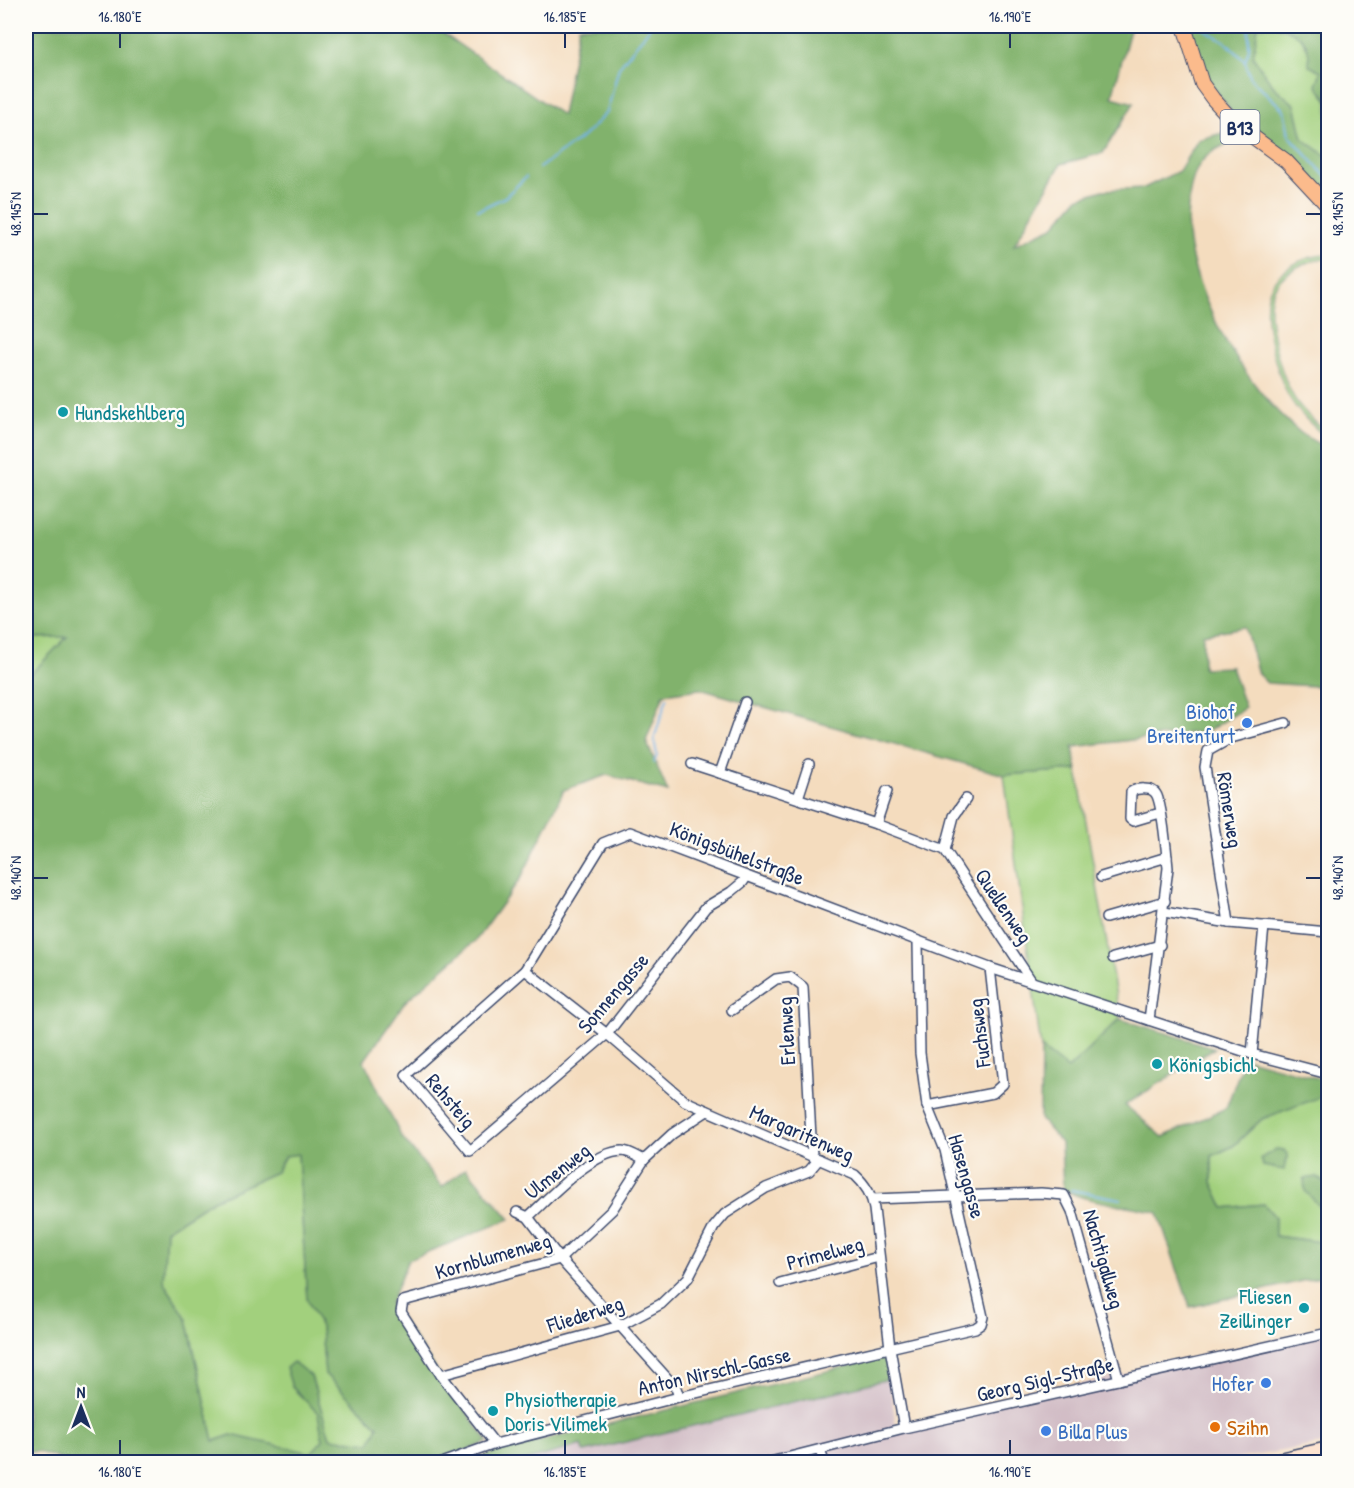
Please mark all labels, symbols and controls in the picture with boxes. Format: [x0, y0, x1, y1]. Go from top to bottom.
text: 16.180°E [98, 6, 142, 27]
text: 16.185°E [543, 6, 587, 27]
text: 16.190°E [989, 6, 1032, 27]
road number: B13 [1220, 110, 1260, 144]
text: 48.145°N [5, 192, 26, 236]
text: 48.145°N [1327, 192, 1348, 236]
place label: Hundskehlberg [75, 398, 185, 427]
marker: Hundskehlberg [56, 405, 70, 419]
place label: Biohof Breitenfurt [1147, 697, 1236, 750]
marker: Biohof Breitenfurt [1240, 716, 1254, 730]
street label: Römerweg [1210, 770, 1250, 850]
street label: Königsbühelstraße [666, 814, 808, 892]
text: 48.140°N [5, 856, 26, 900]
text: 48.140°N [1327, 856, 1348, 900]
street label: Quellenweg [968, 863, 1040, 949]
street label: Sonnengasse [571, 947, 655, 1039]
street label: Erlenweg [770, 996, 802, 1066]
street label: Fuchsweg [960, 997, 998, 1070]
place label: Königsbichl [1169, 1050, 1256, 1079]
marker: Königsbichl [1150, 1057, 1164, 1071]
street label: Rehsteig [419, 1067, 483, 1135]
street label: Margaritenweg [745, 1097, 859, 1169]
street label: Hasengasse [941, 1131, 993, 1221]
street label: Ulmenweg [518, 1136, 596, 1206]
street label: Nachtigallweg [1076, 1206, 1132, 1312]
street label: Kornblumenweg [432, 1226, 554, 1286]
street label: Primelweg [783, 1229, 867, 1277]
place label: Fliesen Zeillinger [1219, 1282, 1292, 1335]
street label: Fliederweg [542, 1288, 627, 1340]
marker: Fliesen Zeillinger [1297, 1301, 1311, 1315]
street label: Anton Nirschl-Gasse [635, 1339, 793, 1403]
street label: Georg Sigl-Straße [974, 1349, 1116, 1409]
place label: Hofer [1212, 1369, 1254, 1398]
marker: Hofer [1259, 1376, 1273, 1390]
north arrow [51, 1377, 111, 1437]
text: N [77, 1381, 86, 1403]
place label: Physiotherapie Doris Vilimek [505, 1385, 617, 1438]
marker: Physiotherapie Doris Vilimek [486, 1404, 500, 1418]
place label: Szihn [1227, 1413, 1269, 1442]
place label: Billa Plus [1058, 1417, 1128, 1446]
marker: Szihn [1208, 1420, 1222, 1434]
marker: Billa Plus [1039, 1424, 1053, 1438]
text: 16.180°E [98, 1461, 142, 1482]
text: 16.185°E [543, 1461, 587, 1482]
text: 16.190°E [989, 1461, 1032, 1482]

